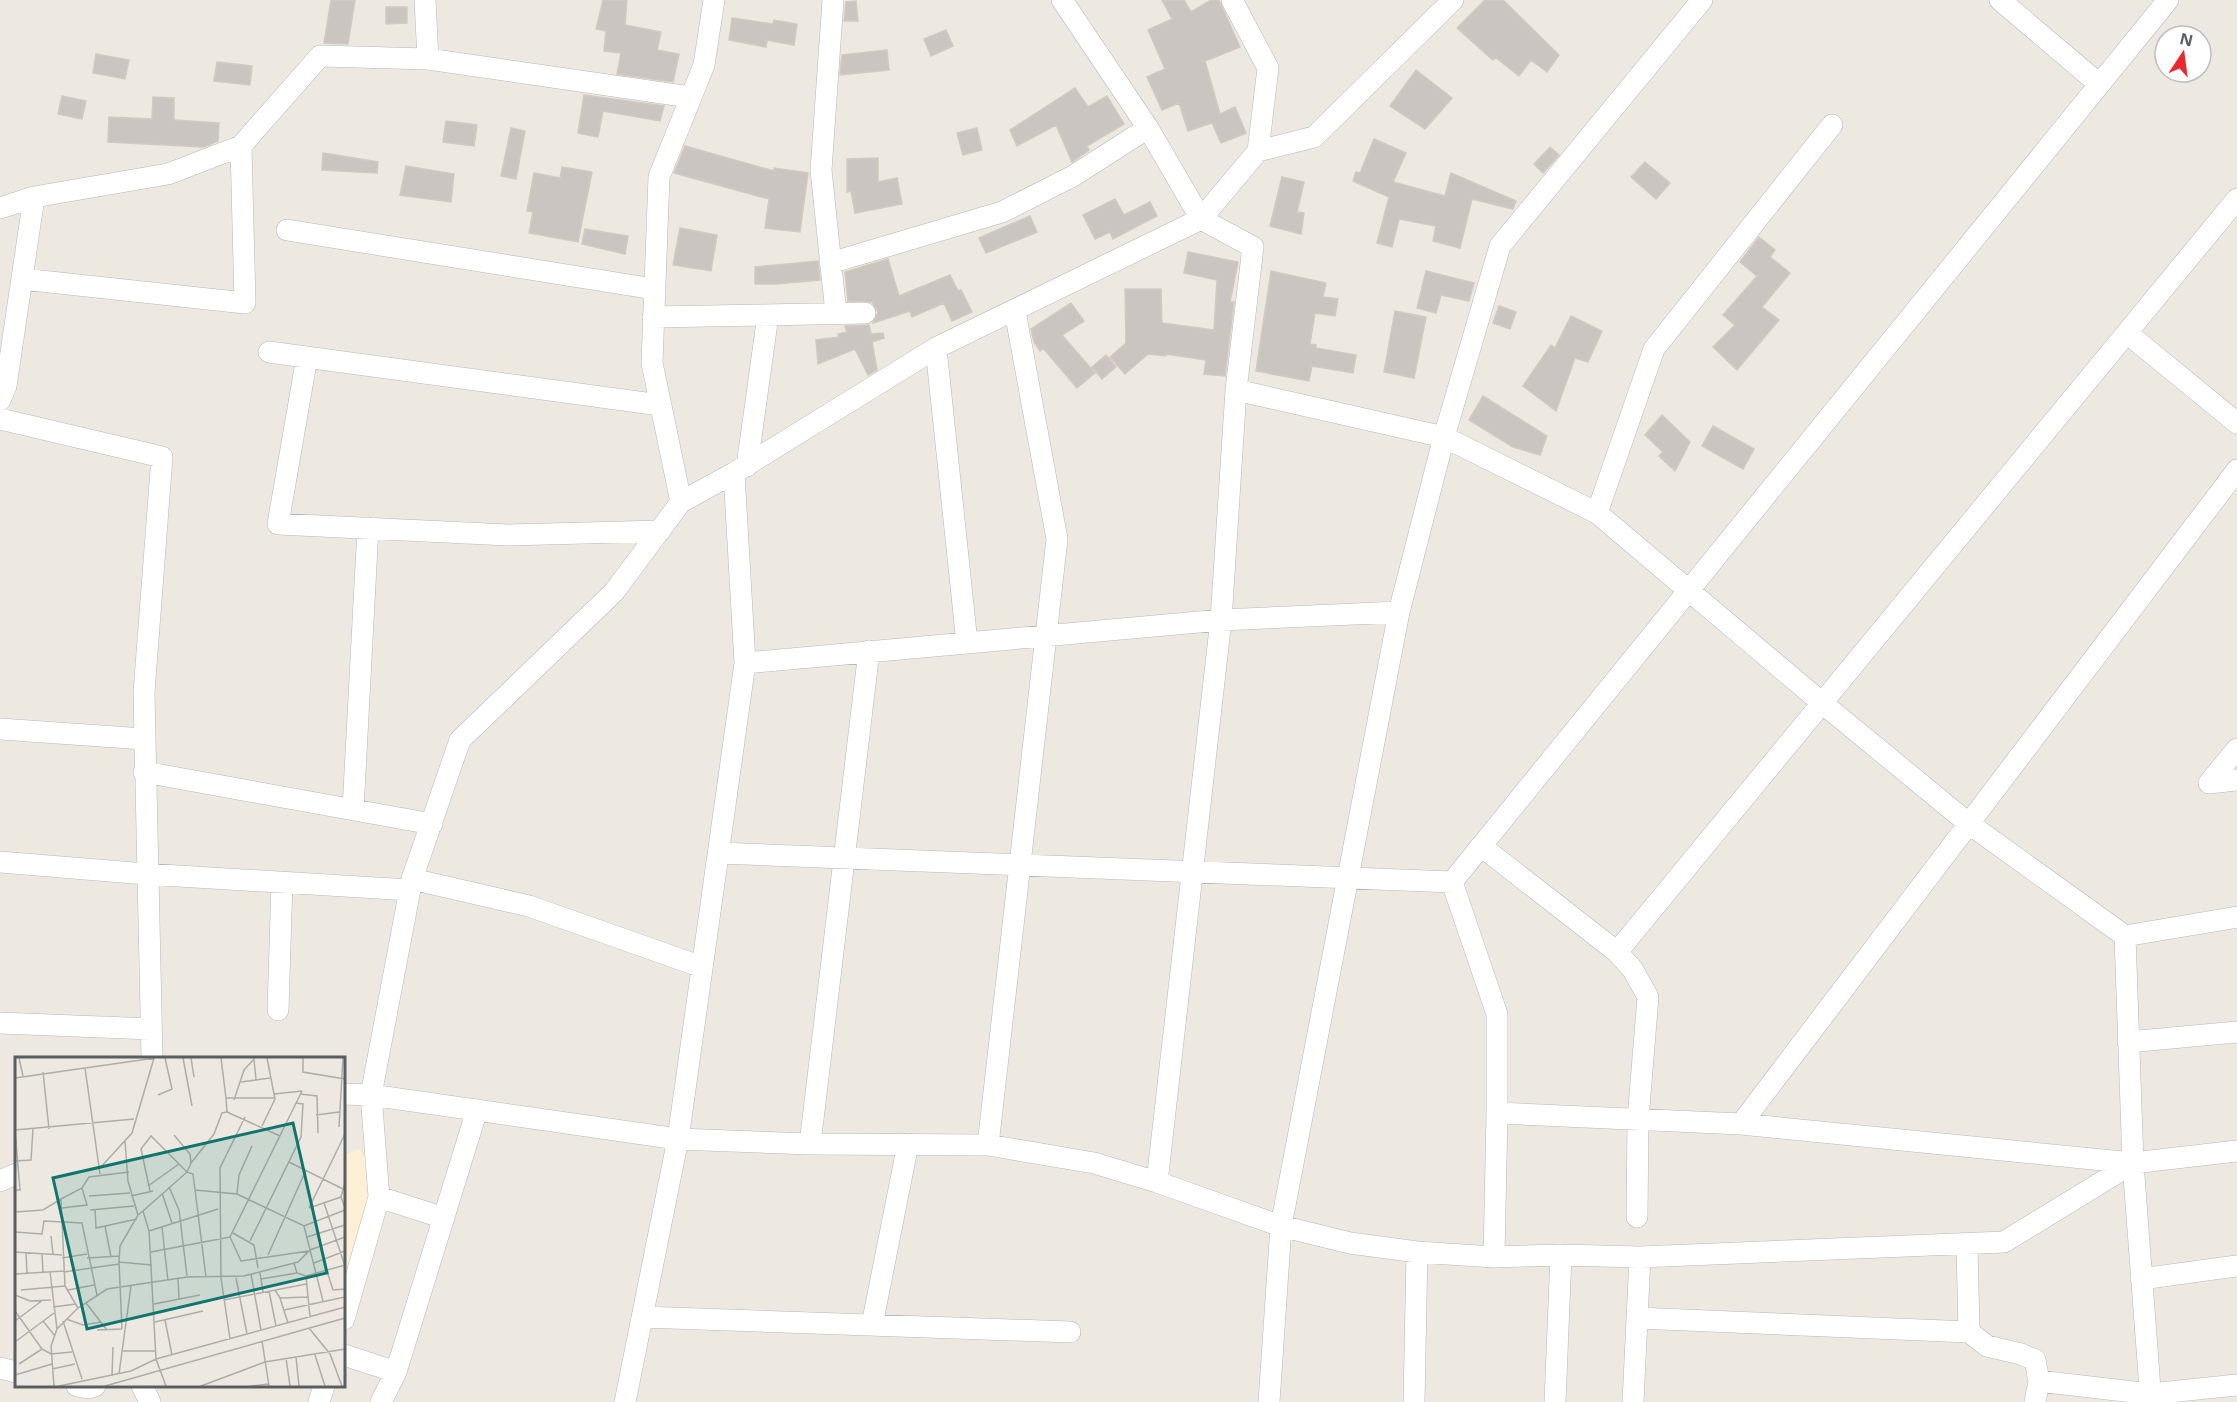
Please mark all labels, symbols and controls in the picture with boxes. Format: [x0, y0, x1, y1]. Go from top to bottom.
north arrow [2153, 24, 2213, 84]
text: N [2178, 27, 2195, 52]
inset map [15, 1057, 345, 1387]

